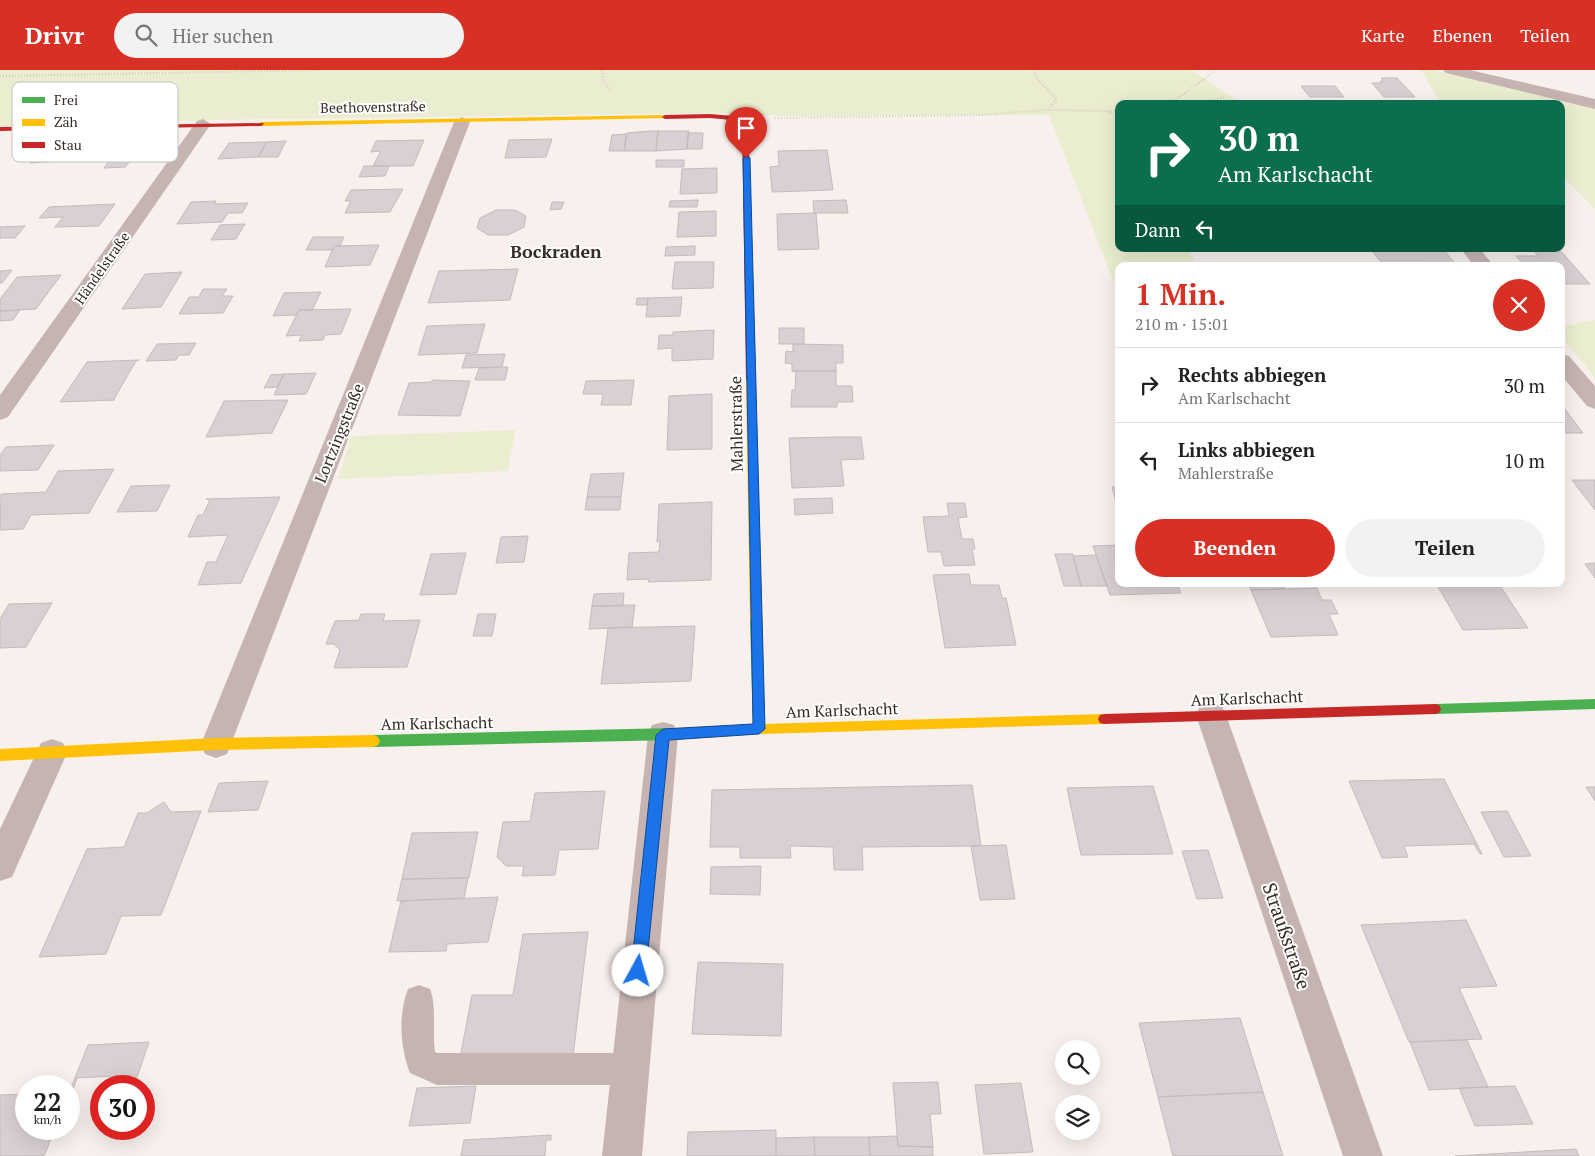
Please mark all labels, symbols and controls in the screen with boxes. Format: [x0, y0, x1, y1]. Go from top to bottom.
search box [114, 13, 464, 58]
text: Drivr [25, 19, 84, 51]
icon: search [132, 21, 160, 49]
text: Hier suchen [172, 23, 273, 48]
text: Karte [1361, 23, 1405, 47]
text: Ebenen [1433, 23, 1492, 47]
text: Teilen [1520, 23, 1570, 47]
legend [12, 82, 178, 162]
text: Frei [54, 90, 78, 109]
street label: Beethovenstraße [320, 96, 426, 117]
pin [725, 107, 767, 158]
text: Zäh [54, 112, 78, 131]
icon: arrive [732, 114, 760, 142]
text: 30 m [1218, 115, 1299, 161]
icon: right [1135, 120, 1200, 185]
text: Stau [54, 135, 82, 154]
text: Am Karlschacht [1218, 159, 1373, 188]
icon: left [1191, 215, 1219, 243]
text: Dann [1135, 217, 1181, 242]
street label: Händelstraße [70, 228, 134, 308]
district label: Bockraden [510, 239, 602, 263]
text: 1 Min. [1135, 274, 1226, 314]
button: close [1493, 279, 1545, 331]
text: 210 m · 15:01 [1135, 313, 1229, 335]
text: Rechts abbiegen [1178, 362, 1326, 387]
icon: right [1135, 371, 1163, 399]
text: 30 m [1504, 373, 1545, 398]
street label: Mahlerstraße [724, 376, 748, 472]
street label: Lortzingstraße [309, 380, 369, 486]
text: Am Karlschacht [1178, 387, 1291, 409]
text: Links abbiegen [1178, 437, 1315, 462]
icon: left [1135, 446, 1163, 474]
text: 10 m [1504, 448, 1545, 473]
text: Mahlerstraße [1178, 462, 1274, 484]
button: Beenden [1135, 519, 1335, 577]
button: Teilen [1345, 519, 1545, 577]
street label: Am Karlschacht [1190, 685, 1304, 711]
street label: Am Karlschacht [785, 697, 899, 723]
street label: Am Karlschacht [380, 711, 494, 735]
street label: Straußstraße [1258, 879, 1317, 992]
position arrow [611, 944, 663, 996]
map controls [1055, 1040, 1100, 1140]
button: search [1055, 1040, 1100, 1085]
speed limit sign: 30 [90, 1075, 155, 1140]
text: 22 [33, 1085, 62, 1118]
button: layers [1055, 1095, 1100, 1140]
text: km/h [34, 1112, 61, 1127]

